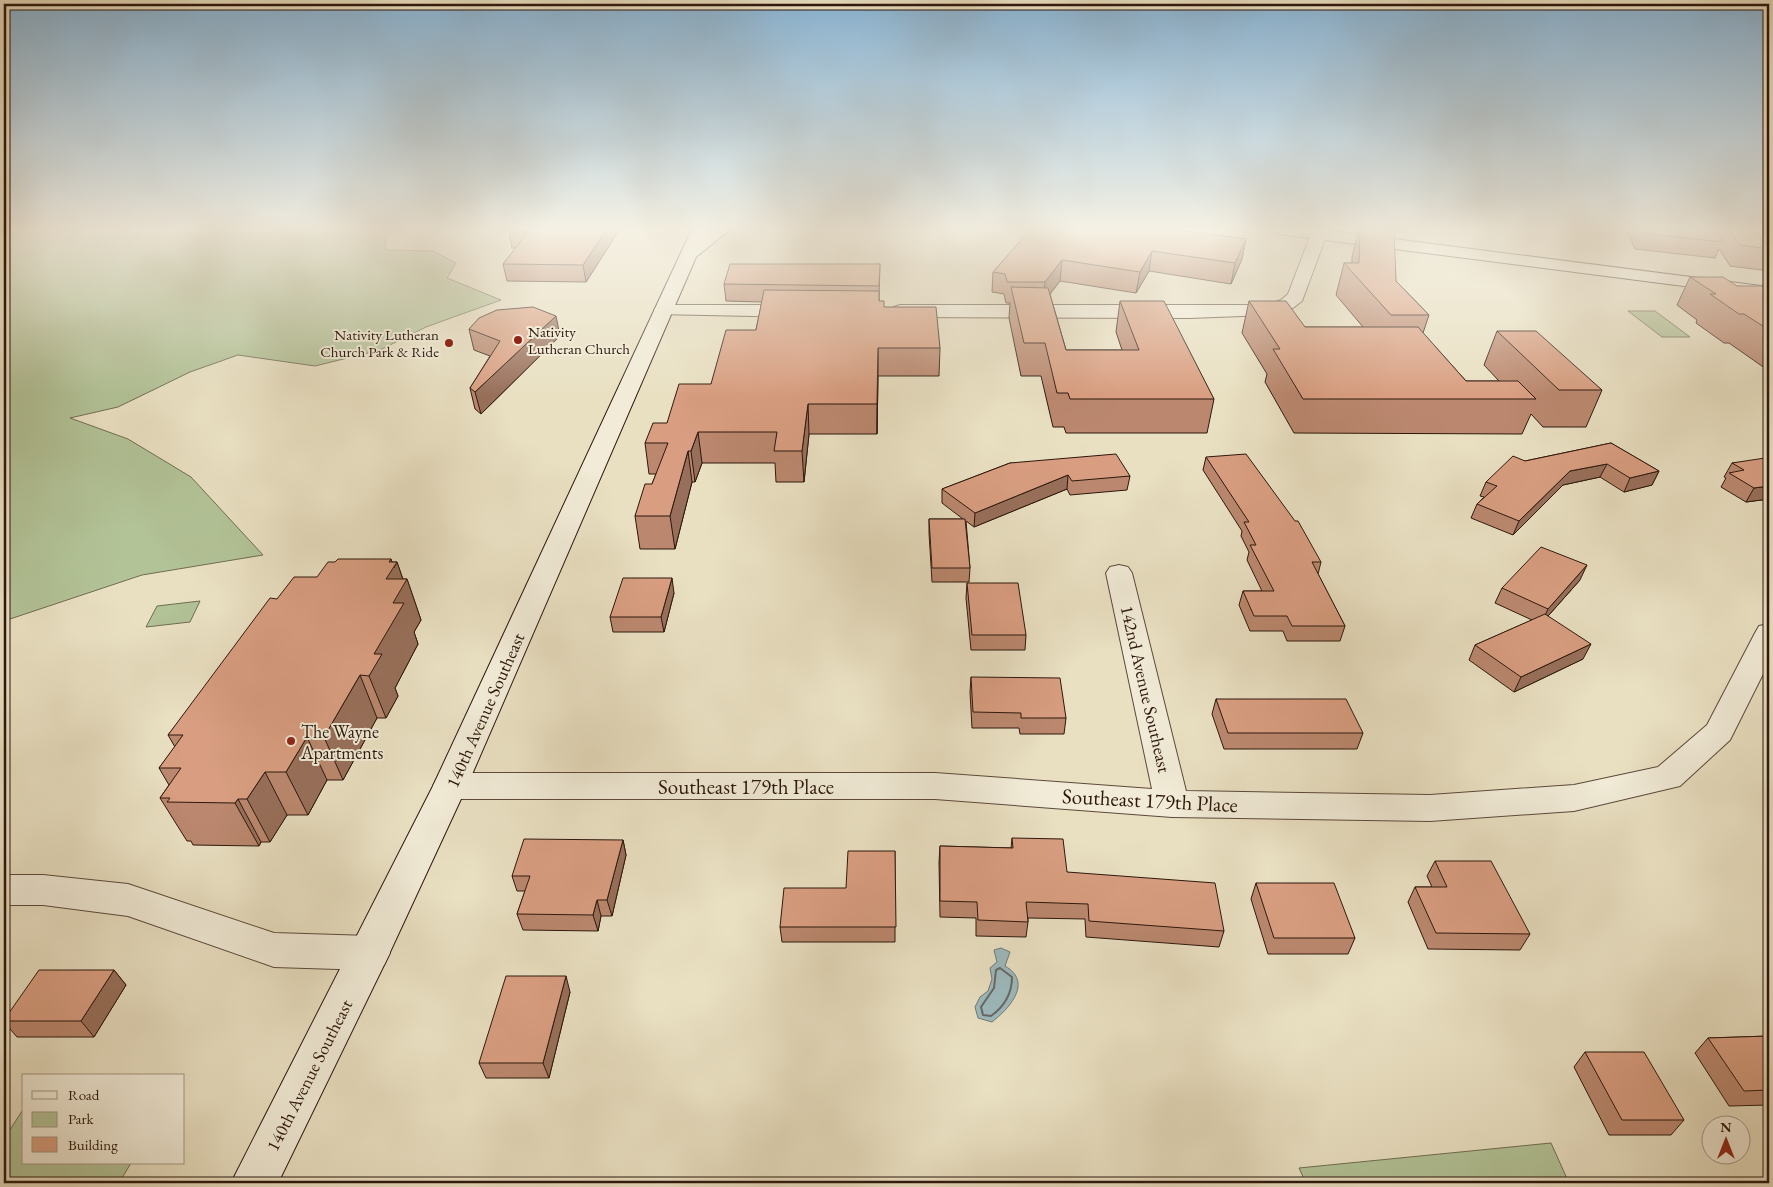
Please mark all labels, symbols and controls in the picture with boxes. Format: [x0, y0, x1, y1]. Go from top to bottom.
place label: Nativity Lutheran Church [528, 322, 630, 358]
place label: Nativity Lutheran Church Park & Ride [320, 325, 439, 361]
marker: Nativity Lutheran Church [512, 334, 524, 346]
marker: Nativity Lutheran Church Park & Ride [443, 337, 455, 349]
street label: 142nd Avenue Southeast [1116, 603, 1176, 775]
street label: 140th Avenue Southeast [441, 629, 530, 791]
place label: The Wayne Apartments [300, 720, 383, 764]
marker: The Wayne Apartments [285, 735, 297, 747]
street label: Southeast 179th Place [658, 773, 834, 800]
street label: Southeast 179th Place [1061, 782, 1239, 818]
street label: 140th Avenue Southeast [261, 995, 357, 1155]
legend [22, 1074, 185, 1164]
text: Road [68, 1085, 100, 1104]
text: Park [68, 1109, 95, 1128]
north arrow [1700, 1114, 1750, 1164]
text: N [1720, 1118, 1732, 1136]
text: Building [68, 1135, 118, 1154]

